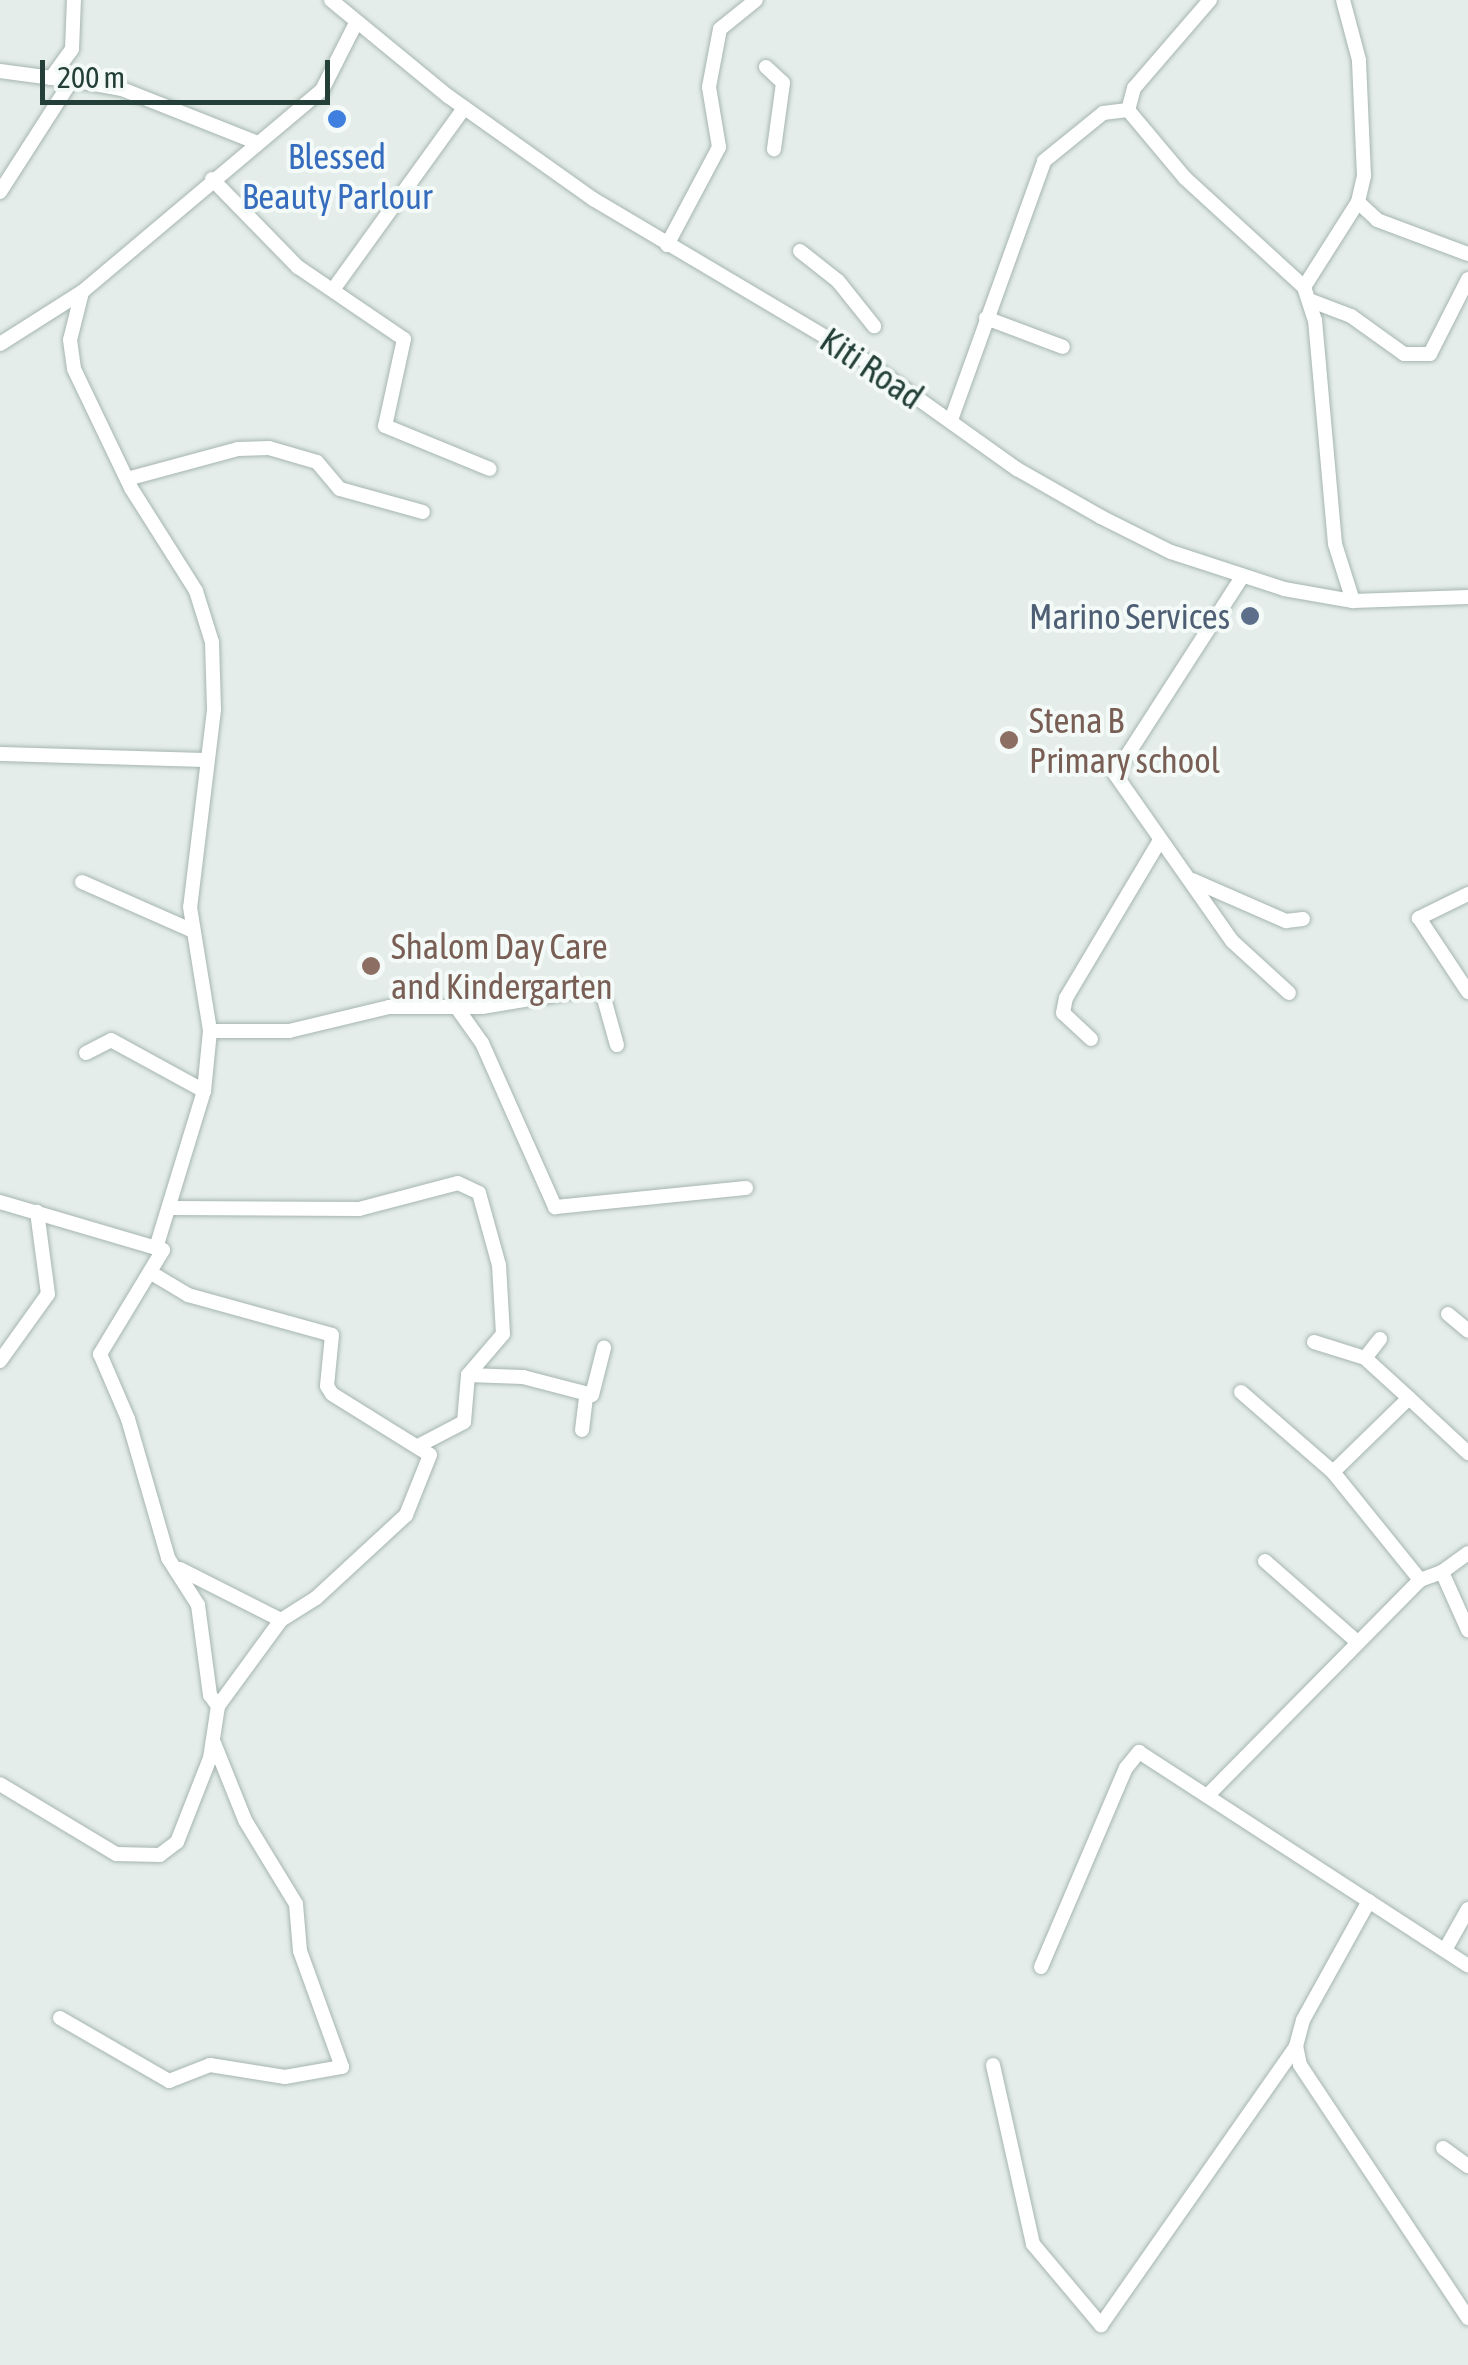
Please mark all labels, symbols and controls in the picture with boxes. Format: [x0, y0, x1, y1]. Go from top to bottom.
scale bar [45, 40, 335, 102]
text: 200 m [57, 60, 125, 94]
marker: Blessed Beauty Parlour [326, 108, 348, 130]
place label: Blessed Beauty Parlour [242, 135, 432, 217]
street label: Kiti Road [813, 318, 931, 418]
place label: Marino Services [1029, 595, 1230, 637]
marker: Marino Services [1239, 605, 1261, 627]
place label: Stena B Primary school [1029, 699, 1220, 781]
marker: Stena B Primary school [998, 729, 1020, 751]
place label: Shalom Day Care and Kindergarten [391, 925, 613, 1007]
marker: Shalom Day Care and Kindergarten [360, 955, 382, 977]

